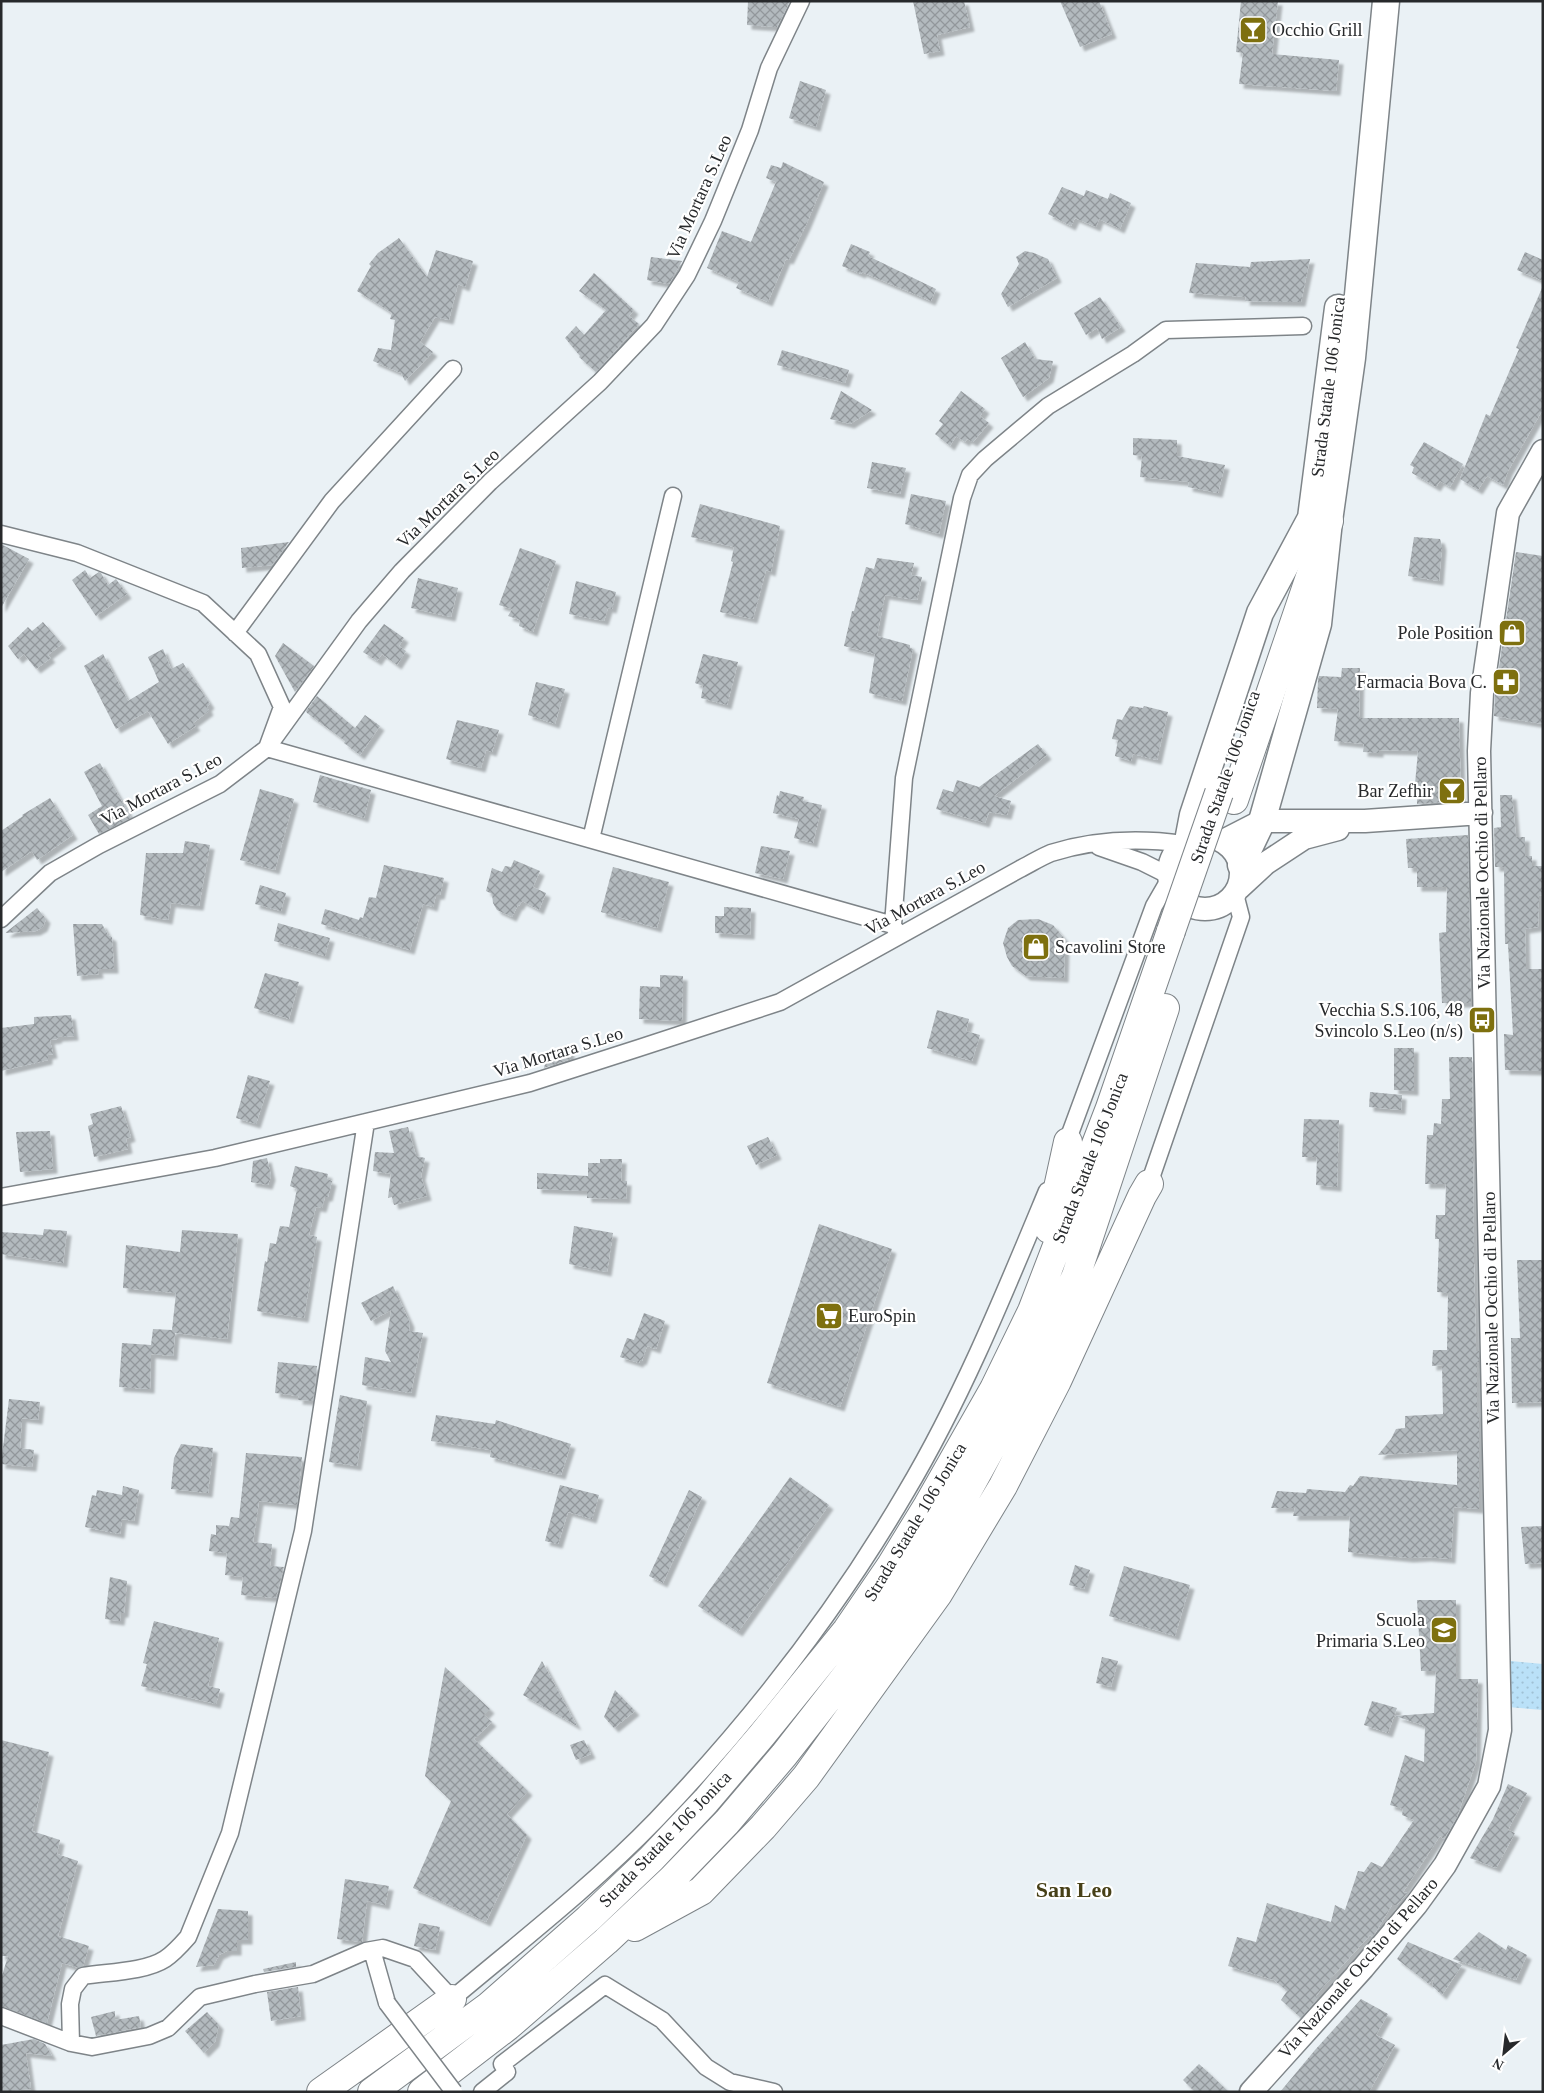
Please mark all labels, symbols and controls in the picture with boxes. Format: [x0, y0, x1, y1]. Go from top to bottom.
bar icon: Occhio Grill [1238, 15, 1268, 45]
place label: Occhio Grill [1272, 20, 1362, 40]
street label: Via Mortara S.Leo [663, 132, 735, 262]
street label: Strada Statale 106 Jonica [1307, 296, 1349, 478]
street label: Via Mortara S.Leo [393, 444, 503, 552]
shop icon: Pole Position [1497, 618, 1527, 648]
place label: Pole Position [1397, 623, 1493, 643]
pharmacy icon: Farmacia Bova C. [1491, 667, 1521, 697]
place label: Farmacia Bova C. [1357, 672, 1487, 692]
street label: Strada Statale 106 Jonica [1186, 688, 1264, 866]
street label: Via Mortara S.Leo [97, 749, 225, 829]
street label: Via Nazionale Occhio di Pellaro [1470, 756, 1494, 990]
bar icon: Bar Zefhir [1437, 776, 1467, 806]
place label: Bar Zefhir [1358, 781, 1433, 801]
street label: Via Mortara S.Leo [861, 857, 989, 939]
shop icon: Scavolini Store [1021, 932, 1051, 962]
place label: Scavolini Store [1055, 937, 1166, 957]
place label: Vecchia S.S.106, 48 Svincolo S.Leo (n/s) [1315, 1000, 1463, 1042]
bus stop icon: Vecchia S.S.106, 48 Svincolo S.Leo (n/s) [1467, 1005, 1497, 1035]
street label: Via Mortara S.Leo [491, 1023, 625, 1081]
street label: Strada Statale 106 Jonica [1048, 1070, 1132, 1246]
street label: Via Nazionale Occhio di Pellaro [1479, 1191, 1503, 1425]
supermarket icon: EuroSpin [814, 1301, 844, 1331]
place label: EuroSpin [848, 1306, 916, 1326]
street label: Strada Statale 106 Jonica [860, 1439, 970, 1605]
place label: Scuola Primaria S.Leo [1316, 1610, 1425, 1651]
school or university icon: Scuola Primaria S.Leo [1429, 1615, 1459, 1645]
street label: Strada Statale 106 Jonica [595, 1767, 735, 1911]
street label: Via Nazionale Occhio di Pellaro [1274, 1874, 1442, 2062]
district label: San Leo [1036, 1877, 1112, 1902]
north arrow [1479, 2028, 1529, 2078]
text: N [1490, 2055, 1506, 2073]

